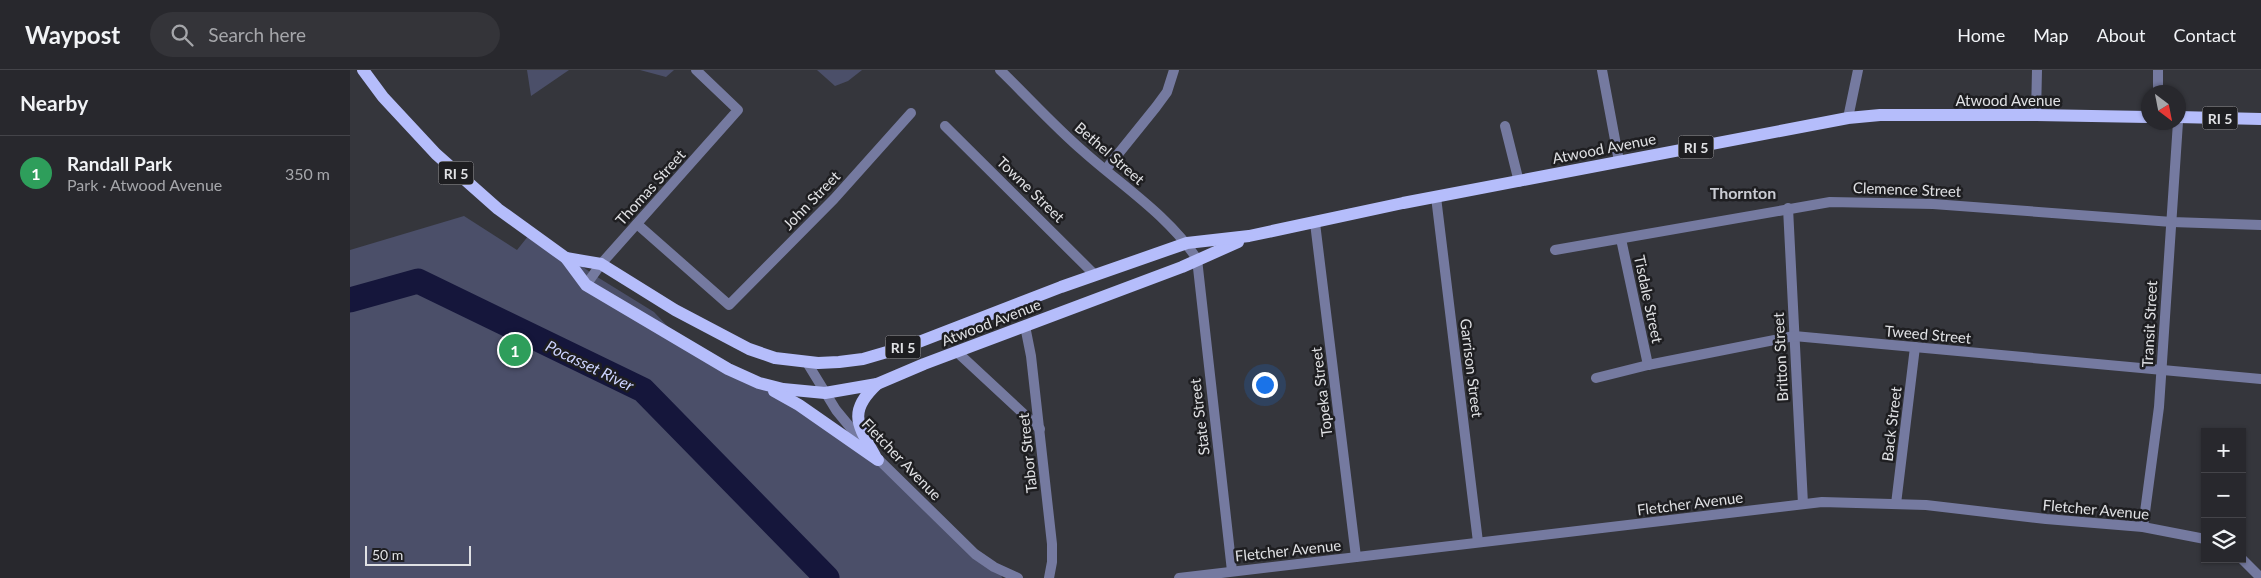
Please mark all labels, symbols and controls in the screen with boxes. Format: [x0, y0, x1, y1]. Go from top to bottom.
search box [150, 12, 500, 57]
text: Waypost [25, 20, 120, 49]
icon: search [168, 21, 196, 49]
text: Search here [208, 23, 306, 46]
text: Home [1957, 24, 2005, 46]
text: Map [2033, 24, 2069, 46]
text: About [2097, 24, 2146, 46]
text: Contact [2174, 24, 2236, 46]
north arrow [2141, 85, 2186, 130]
text: Nearby [20, 90, 88, 115]
street label: Atwood Avenue [1955, 91, 2061, 109]
road number: RI 5 [2202, 106, 2238, 129]
street label: Bethel Street [1072, 118, 1149, 188]
street label: Atwood Avenue [1551, 129, 1657, 167]
road number: RI 5 [1678, 136, 1714, 158]
street label: Thomas Street [611, 145, 689, 228]
text: Randall Park [67, 152, 172, 175]
street label: Towne Street [994, 152, 1069, 226]
road number: RI 5 [438, 162, 474, 185]
text: 1 [31, 164, 41, 183]
text: 350 m [285, 164, 330, 183]
street label: John Street [779, 166, 844, 233]
text: Park · Atwood Avenue [67, 175, 222, 194]
street label: Clemence Street [1853, 178, 1962, 200]
district label: Thornton [1710, 183, 1776, 202]
street label: Tisdale Street [1631, 253, 1667, 345]
street label: Transit Street [2138, 279, 2160, 368]
street label: Atwood Avenue [939, 295, 1043, 349]
street label: Britton Street [1769, 311, 1791, 402]
street label: Garrison Street [1457, 317, 1487, 419]
street label: Tweed Street [1884, 321, 1973, 347]
pin: 1 [499, 331, 531, 369]
water label: Pocasset River [543, 336, 638, 395]
road number: RI 5 [886, 336, 920, 358]
street label: Topeka Street [1306, 345, 1335, 438]
your location [1252, 372, 1278, 398]
street label: State Street [1185, 377, 1213, 456]
street label: Back Street [1877, 385, 1905, 462]
street label: Tabor Street [1014, 412, 1040, 494]
street label: Fletcher Avenue [858, 414, 946, 504]
map controls [2201, 428, 2246, 563]
button: + [2201, 428, 2246, 473]
button: − [2201, 473, 2246, 518]
street label: Fletcher Avenue [1636, 488, 1744, 518]
street label: Fletcher Avenue [2042, 495, 2150, 523]
button: layers [2201, 518, 2246, 563]
street label: Fletcher Avenue [1234, 535, 1342, 565]
scale bar [365, 543, 471, 566]
text: 50 m [372, 546, 403, 563]

